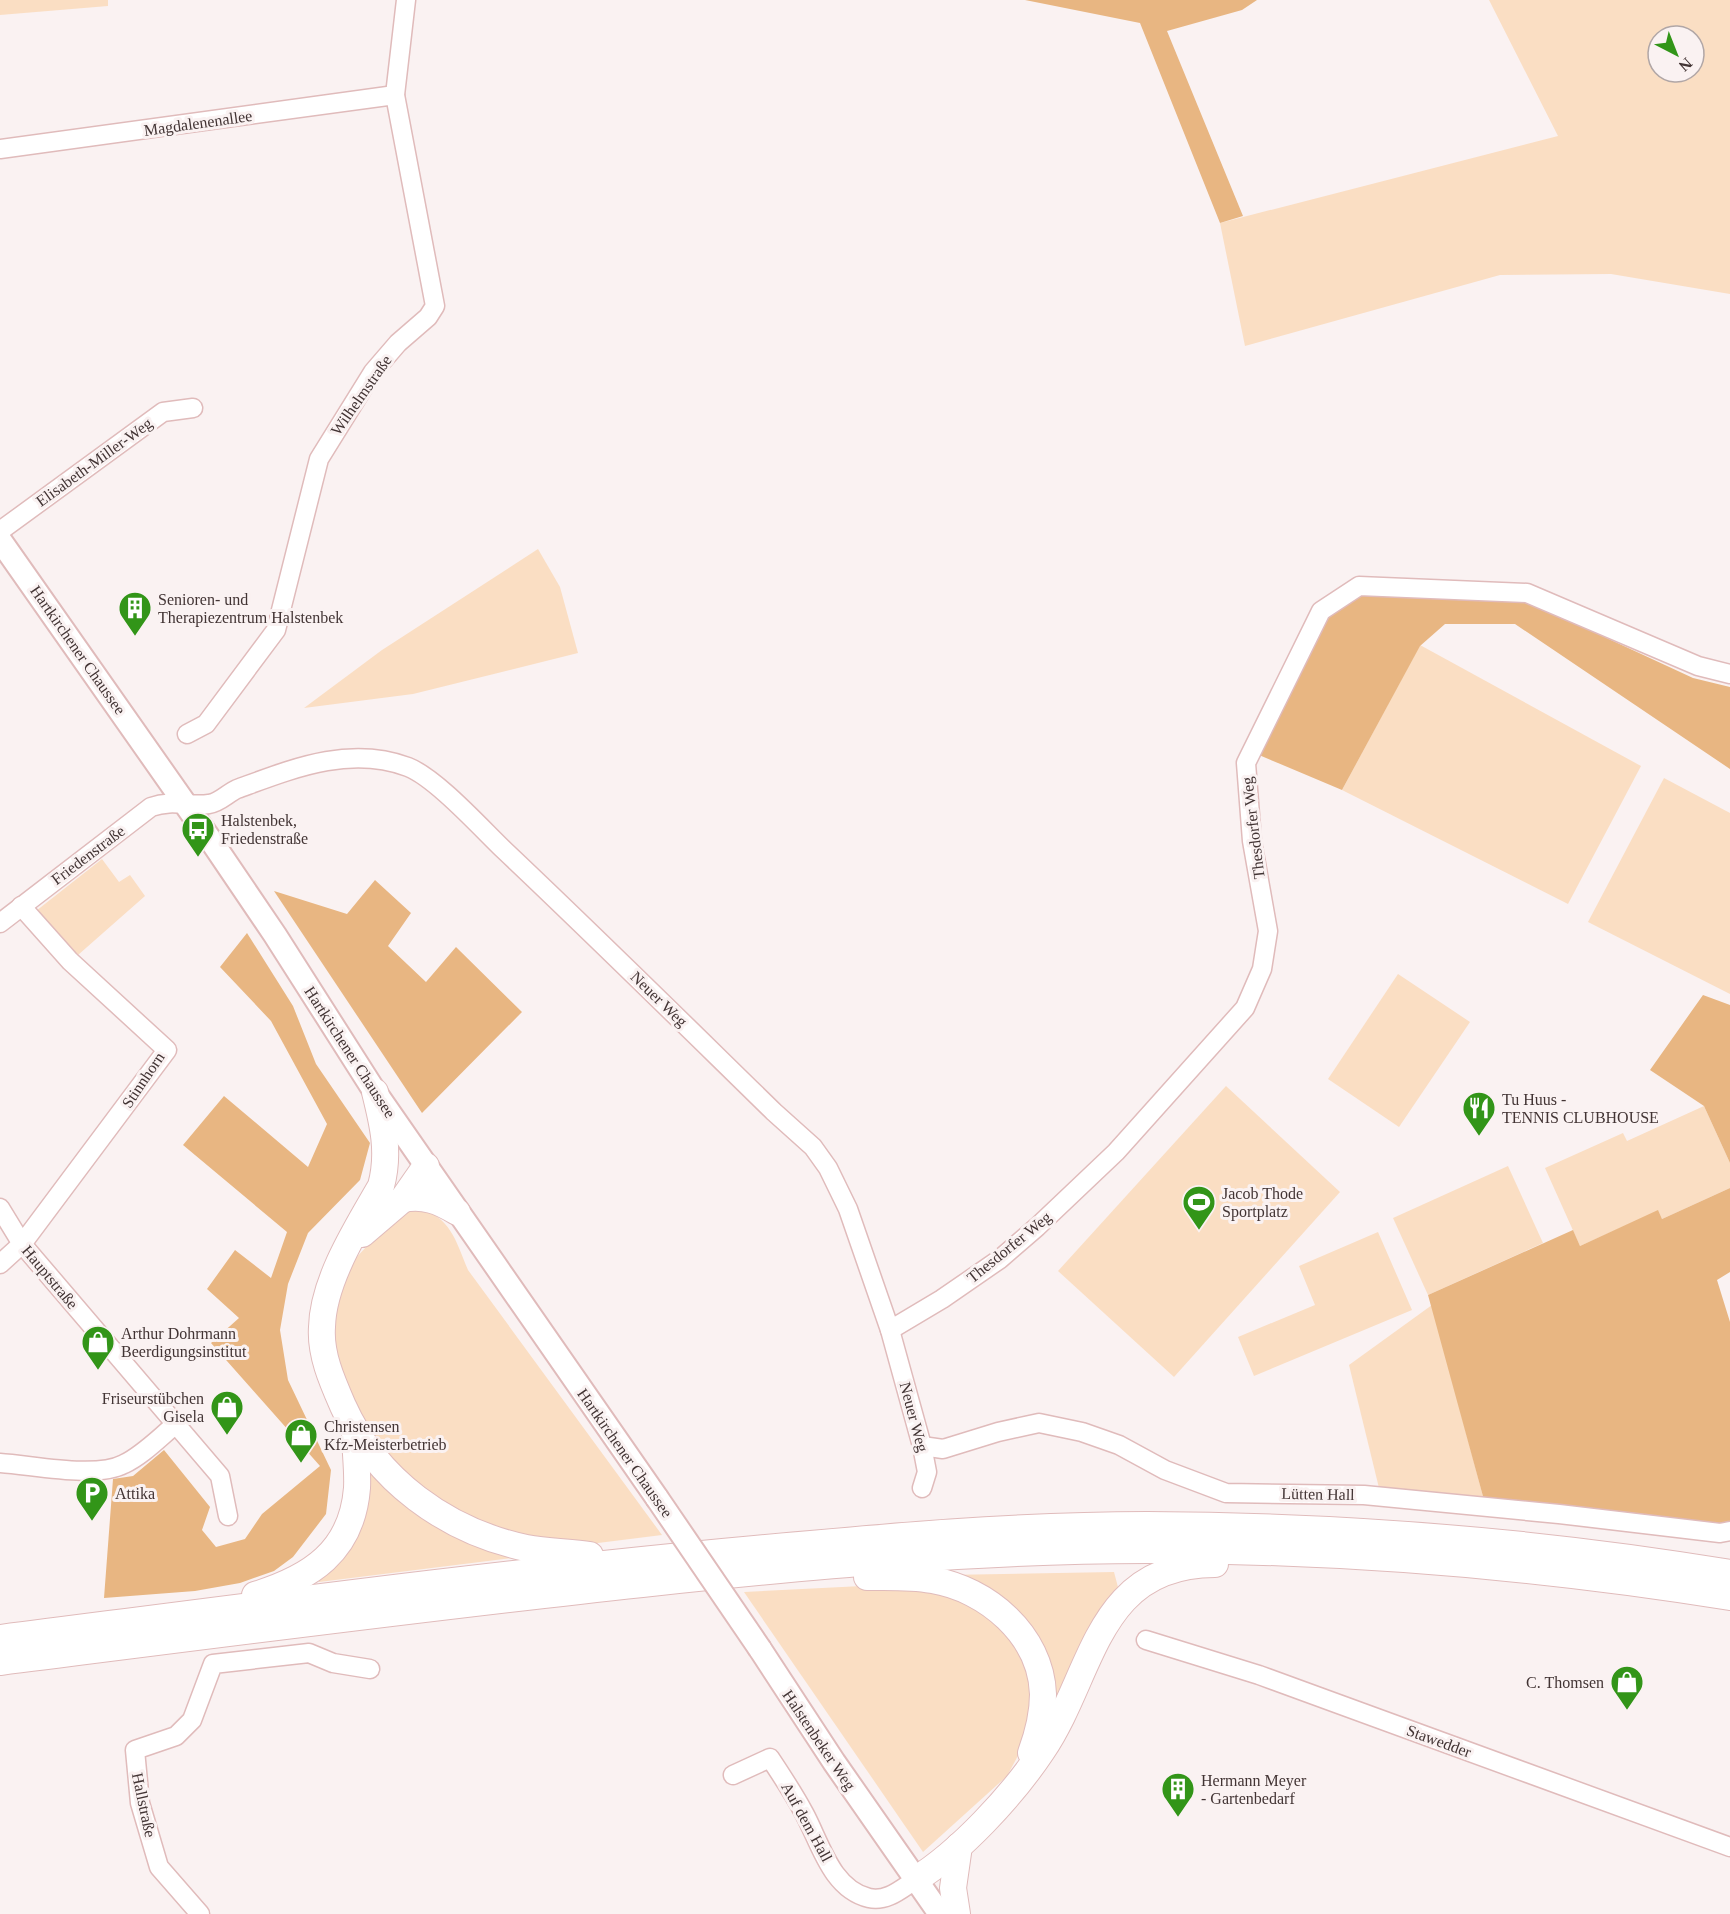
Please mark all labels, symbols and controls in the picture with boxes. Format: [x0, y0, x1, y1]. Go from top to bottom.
north arrow [1646, 24, 1706, 84]
text: N [1675, 55, 1696, 75]
street label: Magdalenenallee [143, 107, 253, 140]
street label: Wilhelmstraße [327, 352, 395, 438]
street label: Elisabeth-Miller-Weg [33, 414, 156, 510]
street label: Hartkirchener Chaussee [27, 582, 129, 718]
building icon: Senioren- und Therapiezentrum Halstenbek [117, 590, 153, 637]
place label: Senioren- und Therapiezentrum Halstenbek [158, 591, 343, 627]
street label: Thesdorfer Weg [1238, 776, 1269, 880]
bus stop icon: Halstenbek, Friedenstraße [180, 811, 216, 858]
place label: Halstenbek, Friedenstraße [221, 812, 308, 847]
street label: Friedenstraße [48, 822, 128, 888]
street label: Neuer Weg [627, 968, 691, 1031]
street label: Hartkirchener Chaussee [301, 983, 399, 1121]
street label: Stinnhorn [118, 1049, 168, 1111]
restaurant icon: Tu Huus - TENNIS CLUBHOUSE [1461, 1090, 1497, 1137]
place label: Tu Huus - TENNIS CLUBHOUSE [1502, 1091, 1659, 1126]
sports icon: Jacob Thode Sportplatz [1181, 1184, 1217, 1231]
place label: Jacob Thode Sportplatz [1222, 1185, 1303, 1221]
street label: Thesdorfer Weg [964, 1208, 1055, 1287]
street label: Hauptstraße [18, 1242, 81, 1313]
shop icon: Arthur Dohrmann Beerdigungsinstitut [80, 1324, 116, 1371]
place label: Arthur Dohrmann Beerdigungsinstitut [121, 1325, 247, 1361]
street label: Neuer Weg [896, 1380, 931, 1454]
street label: Hartkirchener Chaussee [574, 1385, 676, 1521]
shop icon: Friseurstübchen Gisela [209, 1389, 245, 1436]
place label: Friseurstübchen Gisela [102, 1390, 204, 1425]
shop icon: Christensen Kfz-Meisterbetrieb [283, 1417, 319, 1464]
place label: Christensen Kfz-Meisterbetrieb [324, 1418, 447, 1453]
parking icon: Attika [74, 1475, 110, 1522]
place label: Attika [115, 1485, 155, 1502]
street label: Lütten Hall [1281, 1485, 1355, 1503]
shop icon: C. Thomsen [1609, 1664, 1645, 1711]
place label: C. Thomsen [1526, 1674, 1604, 1691]
street label: Halstenbeker Weg [778, 1687, 859, 1794]
street label: Stawedder [1404, 1721, 1474, 1761]
street label: Hallstraße [129, 1771, 159, 1839]
building icon: Hermann Meyer - Gartenbedarf [1160, 1771, 1196, 1818]
place label: Hermann Meyer - Gartenbedarf [1201, 1772, 1307, 1807]
street label: Auf dem Hall [778, 1779, 836, 1865]

